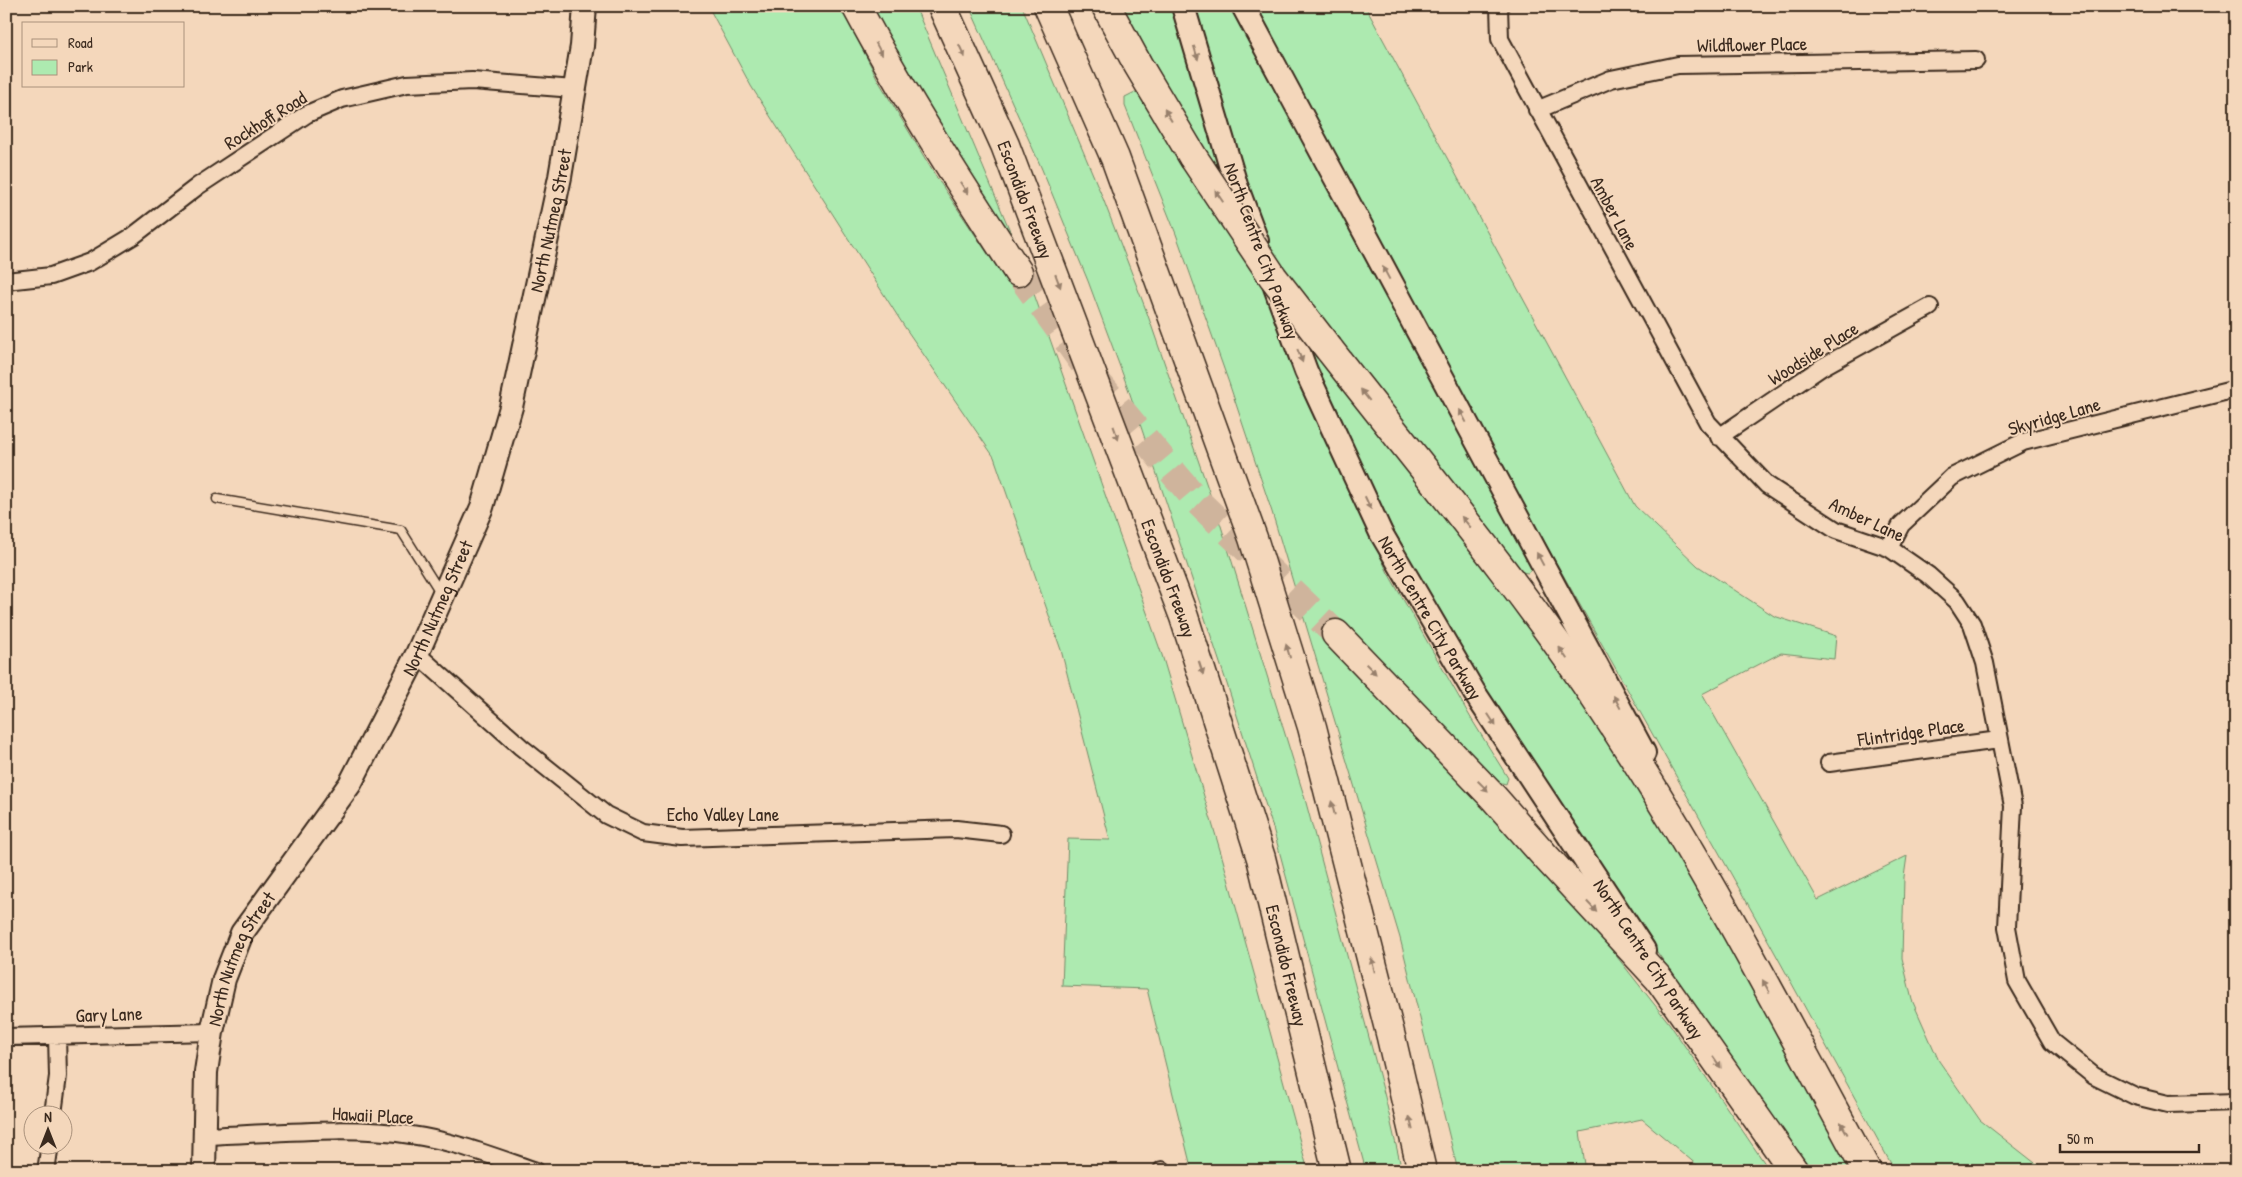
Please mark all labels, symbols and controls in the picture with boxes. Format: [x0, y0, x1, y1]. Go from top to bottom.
legend [22, 22, 185, 88]
street label: Wildflower Place [1697, 30, 1808, 58]
text: Road [68, 32, 93, 53]
one-way arrow [875, 42, 883, 57]
one-way arrow [958, 44, 966, 58]
one-way arrow [1193, 46, 1201, 61]
text: Park [68, 56, 93, 77]
street label: Rockhoff Road [219, 84, 312, 156]
one-way arrow [1163, 109, 1172, 122]
street label: Escondido Freeway [991, 137, 1060, 262]
street label: North Nutmeg Street [523, 146, 578, 295]
street label: North Centre City Parkway [1218, 159, 1306, 343]
street label: Amber Lane [1585, 172, 1645, 255]
one-way arrow [959, 181, 968, 195]
one-way arrow [1214, 189, 1223, 202]
one-way arrow [1382, 266, 1390, 281]
one-way arrow [1054, 274, 1062, 289]
street label: Woodside Place [1763, 315, 1863, 391]
one-way arrow [1297, 348, 1304, 363]
one-way arrow [1360, 389, 1371, 402]
street label: Skyridge Lane [2005, 390, 2104, 442]
one-way arrow [1459, 409, 1467, 424]
one-way arrow [1112, 426, 1120, 441]
street label: Amber Lane [1825, 490, 1909, 548]
one-way arrow [1364, 496, 1372, 510]
street label: Escondido Freeway [1135, 515, 1203, 641]
one-way arrow [1461, 516, 1472, 529]
street label: North Centre City Parkway [1372, 531, 1489, 705]
street label: North Nutmeg Street [395, 535, 479, 680]
one-way arrow [1536, 552, 1544, 567]
one-way arrow [1284, 644, 1292, 659]
one-way arrow [1559, 646, 1568, 659]
one-way arrow [1197, 661, 1205, 676]
one-way arrow [1364, 663, 1376, 675]
one-way arrow [1613, 695, 1621, 710]
street label: Flintridge Place [1855, 712, 1966, 752]
one-way arrow [1487, 713, 1497, 727]
one-way arrow [1477, 780, 1489, 792]
one-way arrow [1328, 800, 1336, 815]
street label: Echo Valley Lane [667, 801, 780, 827]
street label: North Centre City Parkway [1587, 874, 1711, 1044]
street label: North Nutmeg Street [201, 886, 281, 1028]
one-way arrow [1586, 900, 1598, 912]
street label: Escondido Freeway [1260, 902, 1314, 1029]
one-way arrow [1368, 958, 1376, 973]
one-way arrow [1762, 978, 1770, 993]
street label: Gary Lane [75, 1000, 143, 1028]
one-way arrow [1712, 1055, 1722, 1069]
street label: Hawaii Place [331, 1100, 415, 1130]
north arrow [22, 1104, 72, 1154]
text: N [44, 1107, 52, 1126]
one-way arrow [1407, 1116, 1415, 1131]
one-way arrow [1840, 1121, 1848, 1135]
scale bar [2060, 1122, 2198, 1154]
text: 50 m [2067, 1128, 2094, 1149]

